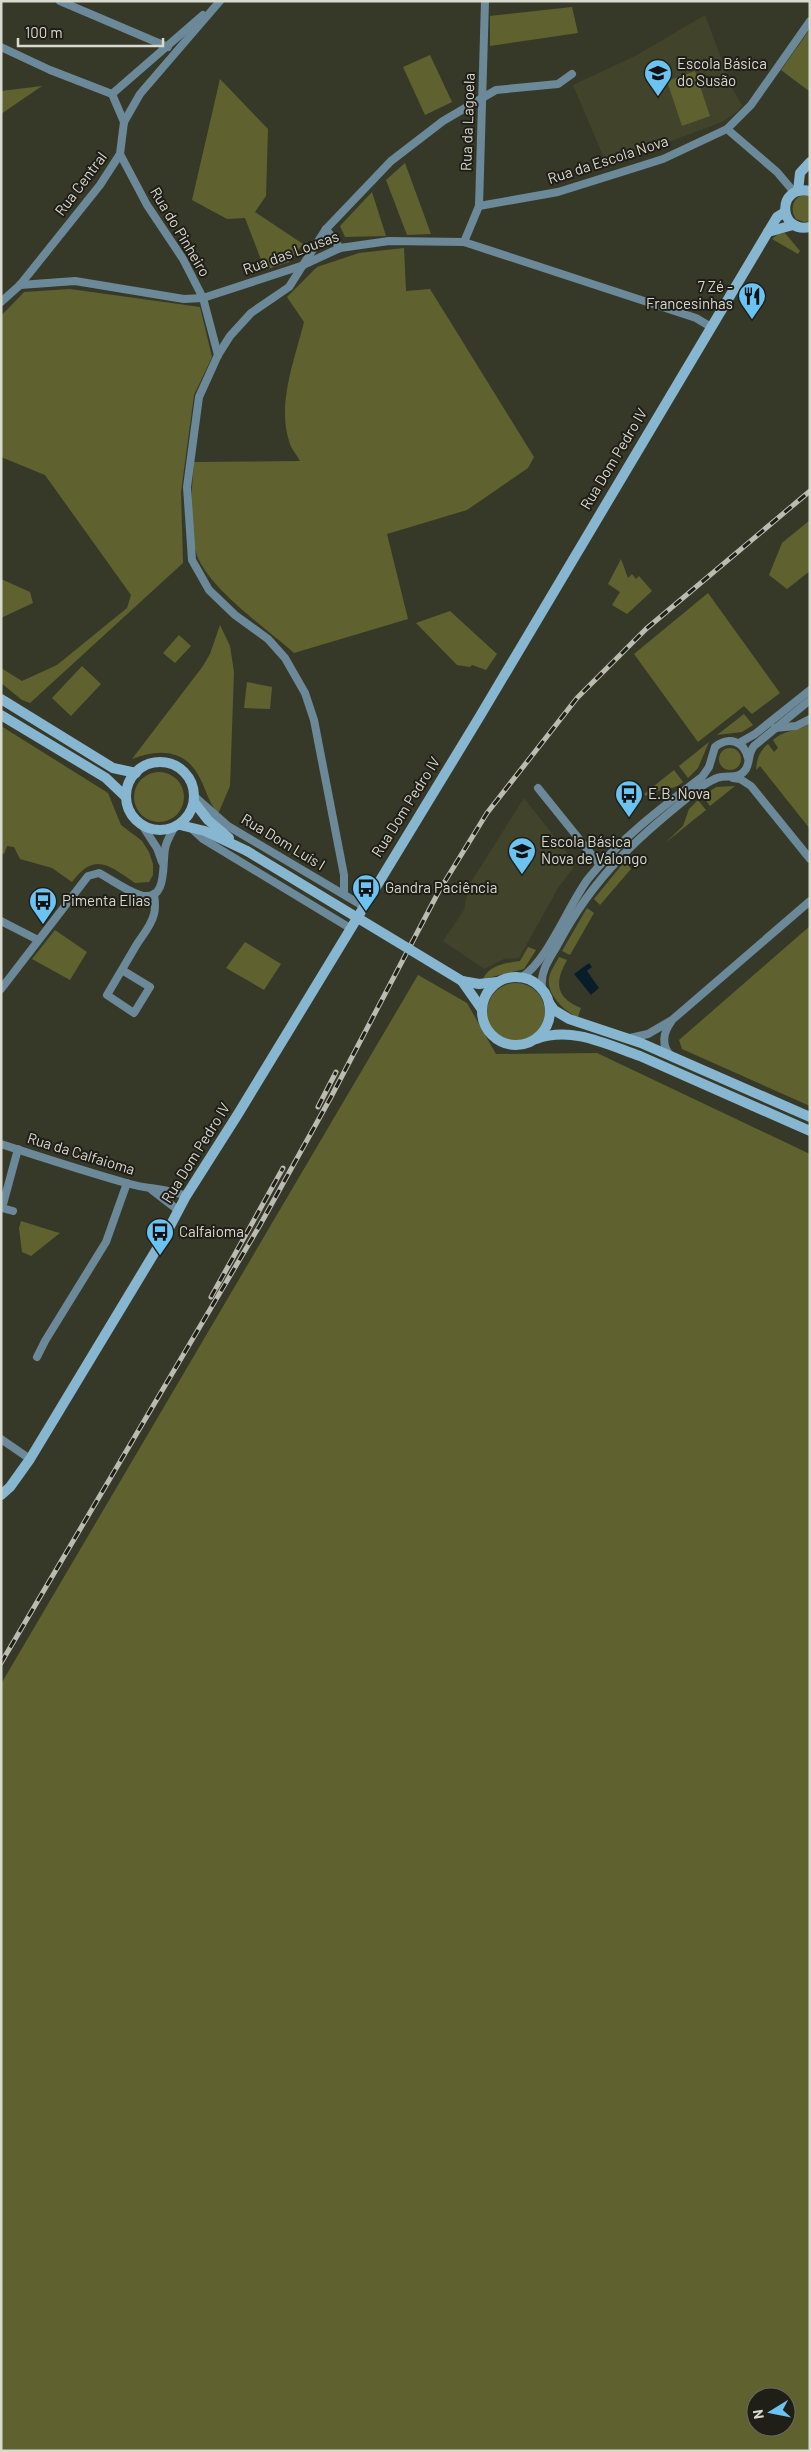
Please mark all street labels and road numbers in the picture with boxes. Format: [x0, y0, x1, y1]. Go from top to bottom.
street label: Rua da Lagoela [456, 73, 478, 171]
street label: Rua da Escola Nova [545, 131, 670, 187]
street label: Rua Central [50, 148, 110, 219]
street label: Rua do Pinheiro [147, 183, 215, 280]
street label: Rua das Lousas [240, 226, 341, 278]
street label: Rua Dom Pedro IV [576, 405, 651, 512]
street label: Rua Dom Pedro IV [367, 753, 443, 860]
street label: Rua Dom Luís I [238, 809, 329, 873]
street label: Rua Dom Pedro IV [157, 1099, 233, 1206]
street label: Rua da Calfaioma [25, 1128, 137, 1178]

